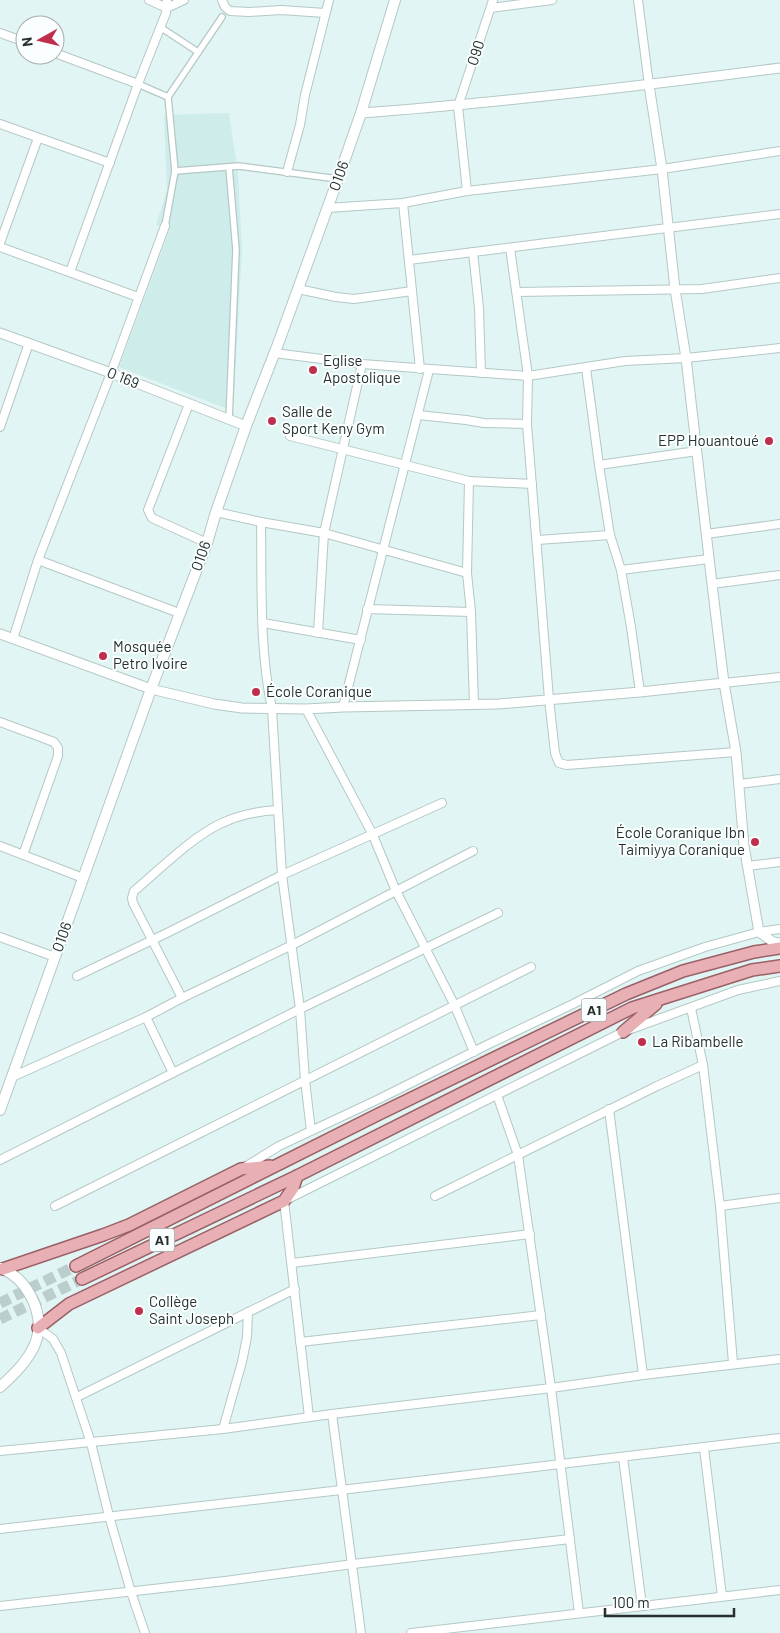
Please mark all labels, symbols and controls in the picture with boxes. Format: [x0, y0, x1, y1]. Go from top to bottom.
north arrow [15, 15, 65, 65]
text: N [18, 36, 36, 48]
street label: O90 [463, 38, 488, 68]
street label: O106 [324, 158, 352, 193]
place label: Eglise Apostolique [323, 351, 401, 386]
street label: O 169 [105, 363, 142, 392]
marker: Eglise Apostolique [307, 364, 319, 376]
place label: Salle de Sport Keny Gym [282, 402, 385, 437]
marker: Salle de Sport Keny Gym [266, 415, 278, 427]
place label: EPP Houantoué [658, 431, 759, 449]
marker: EPP Houantoué [763, 435, 775, 447]
street label: O106 [186, 538, 214, 573]
place label: Mosquée Petro Ivoire [113, 637, 188, 672]
marker: Mosquée Petro Ivoire [97, 650, 109, 662]
place label: École Coranique [266, 682, 372, 700]
marker: École Coranique [250, 686, 262, 698]
place label: École Coranique Ibn Taimiyya Coranique [616, 823, 745, 858]
marker: École Coranique Ibn Taimiyya Coranique [749, 836, 761, 848]
street label: O106 [47, 919, 75, 954]
road number: A1 [582, 998, 606, 1022]
place label: La Ribambelle [652, 1032, 743, 1050]
marker: La Ribambelle [636, 1036, 648, 1048]
road number: A1 [150, 1228, 174, 1252]
place label: Collège Saint Joseph [149, 1292, 234, 1327]
marker: Collège Saint Joseph [133, 1305, 145, 1317]
scale bar [605, 1586, 734, 1618]
text: 100 m [612, 1593, 650, 1611]

